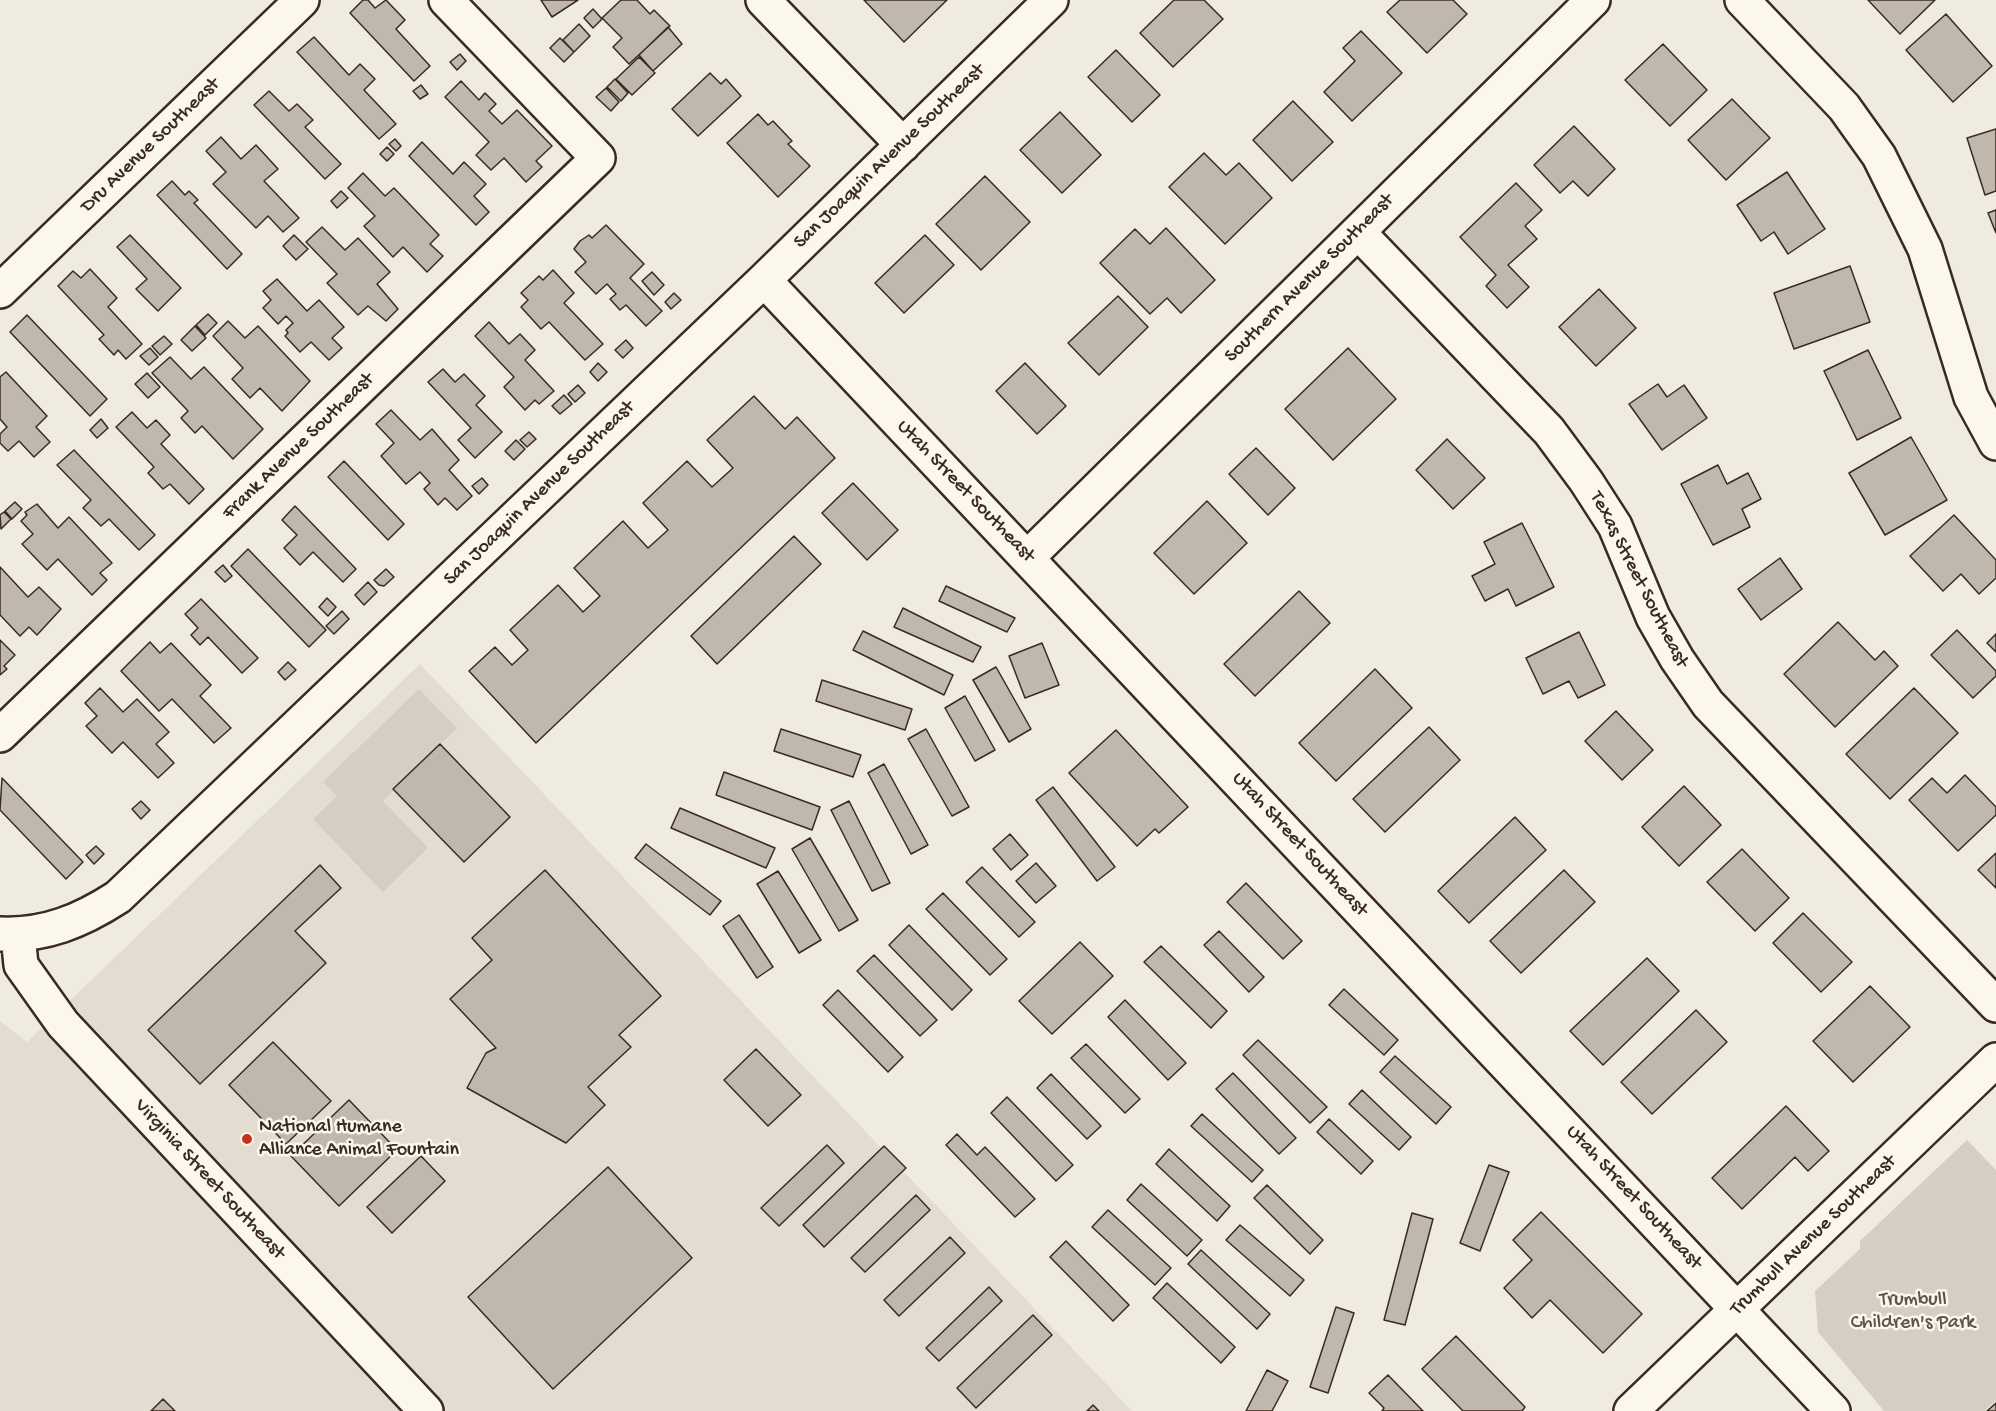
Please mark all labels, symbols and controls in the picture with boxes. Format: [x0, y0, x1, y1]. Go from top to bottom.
street label: San Joaquin Avenue Southeast [789, 59, 991, 255]
street label: Dru Avenue Southeast [76, 73, 226, 219]
street label: Southern Avenue Southeast [1220, 189, 1400, 369]
street label: Frank Avenue Southeast [218, 368, 380, 526]
street label: San Joaquin Avenue Southeast [439, 396, 641, 592]
street label: Utah Street Southeast [891, 416, 1039, 568]
street label: Texas Street Southeast [1583, 488, 1693, 672]
street label: Utah Street Southeast [1226, 768, 1372, 922]
street label: Virginia Street Southeast [128, 1095, 290, 1265]
place label: National Humane Alliance Animal Fountain [259, 1116, 459, 1163]
street label: Utah Street Southeast [1560, 1121, 1706, 1275]
marker: National Humane Alliance Animal Fountain [240, 1132, 254, 1146]
street label: Trumbull Avenue Southeast [1726, 1150, 1902, 1322]
park label: Trumbull Children's Park [1851, 1289, 1975, 1336]

